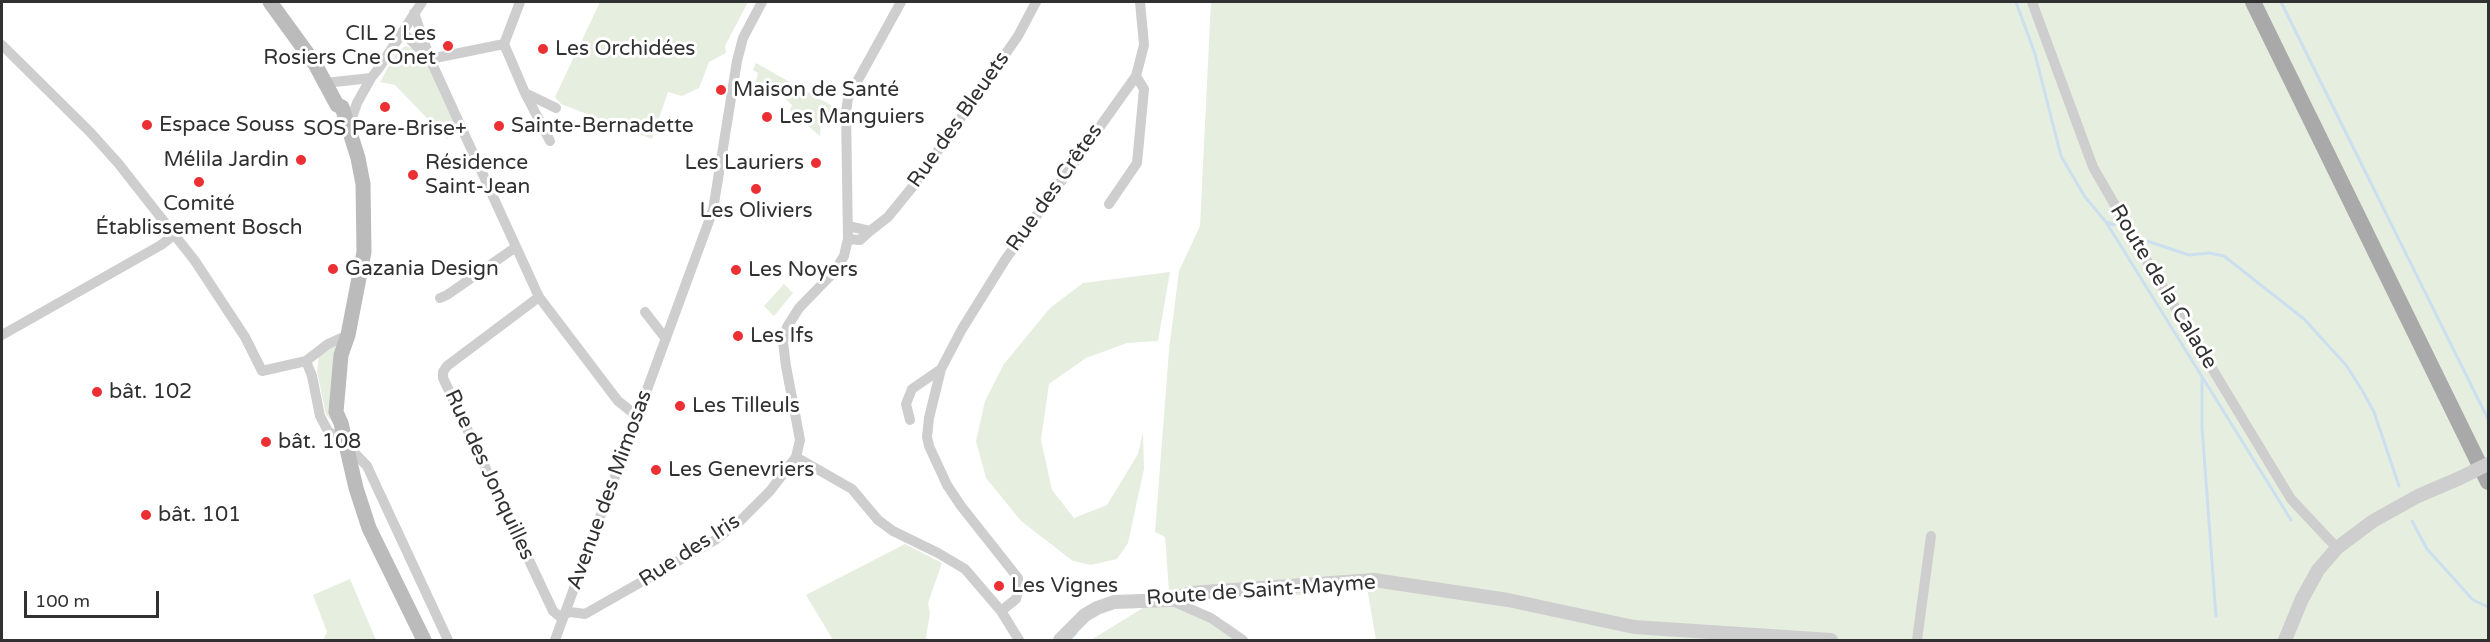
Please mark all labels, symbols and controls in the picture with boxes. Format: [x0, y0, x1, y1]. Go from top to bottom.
place label: CIL 2 Les Rosiers Cne Onet [263, 21, 436, 71]
place label: Les Orchidées [555, 36, 695, 62]
marker: CIL 2 Les Rosiers Cne Onet [441, 39, 455, 53]
marker: Les Orchidées [536, 42, 550, 56]
street label: Rue des Bleuets [903, 47, 1015, 193]
place label: Maison de Santé [733, 77, 899, 103]
marker: Maison de Santé [714, 83, 728, 97]
marker: SOS Pare-Brise+ [378, 100, 392, 114]
place label: Les Manguiers [779, 104, 925, 130]
marker: Les Manguiers [760, 110, 774, 124]
place label: Espace Souss [159, 112, 295, 138]
place label: Sainte-Bernadette [511, 113, 694, 139]
place label: SOS Pare-Brise+ [303, 116, 467, 142]
marker: Espace Souss [140, 118, 154, 132]
marker: Sainte-Bernadette [492, 119, 506, 133]
street label: Rue des Crêtes [1002, 119, 1108, 257]
place label: Mélila Jardin [164, 147, 289, 173]
place label: Résidence Saint-Jean [425, 150, 530, 200]
place label: Les Lauriers [685, 150, 804, 176]
marker: Mélila Jardin [294, 153, 308, 167]
marker: Les Lauriers [809, 156, 823, 170]
marker: Résidence Saint-Jean [406, 168, 420, 182]
marker: Comité Établissement Bosch [192, 175, 206, 189]
marker: Les Oliviers [749, 182, 763, 196]
place label: Comité Établissement Bosch [95, 191, 303, 241]
place label: Les Oliviers [699, 198, 813, 224]
street label: Route de la Calade [2104, 200, 2222, 374]
place label: Gazania Design [345, 256, 499, 282]
place label: Les Noyers [748, 257, 858, 283]
marker: Gazania Design [326, 262, 340, 276]
marker: Les Noyers [729, 263, 743, 277]
place label: Les Ifs [750, 323, 814, 349]
marker: Les Ifs [731, 329, 745, 343]
place label: bât. 102 [109, 379, 192, 405]
marker: bât. 102 [90, 385, 104, 399]
street label: Rue des Jonquilles [439, 386, 539, 564]
street label: Avenue des Mimosas [562, 387, 658, 593]
place label: Les Tilleuls [692, 393, 800, 419]
marker: Les Tilleuls [673, 399, 687, 413]
place label: bât. 108 [278, 429, 361, 455]
marker: bât. 108 [259, 435, 273, 449]
place label: Les Genevriers [668, 457, 814, 483]
marker: Les Genevriers [649, 463, 663, 477]
place label: bât. 101 [158, 502, 241, 528]
marker: bât. 101 [139, 508, 153, 522]
street label: Rue des Iris [635, 509, 745, 593]
street label: Route de Saint-Mayme [1146, 570, 1376, 612]
place label: Les Vignes [1011, 573, 1118, 599]
scale bar [27, 579, 162, 617]
marker: Les Vignes [992, 579, 1006, 593]
text: 100 m [35, 590, 90, 612]

